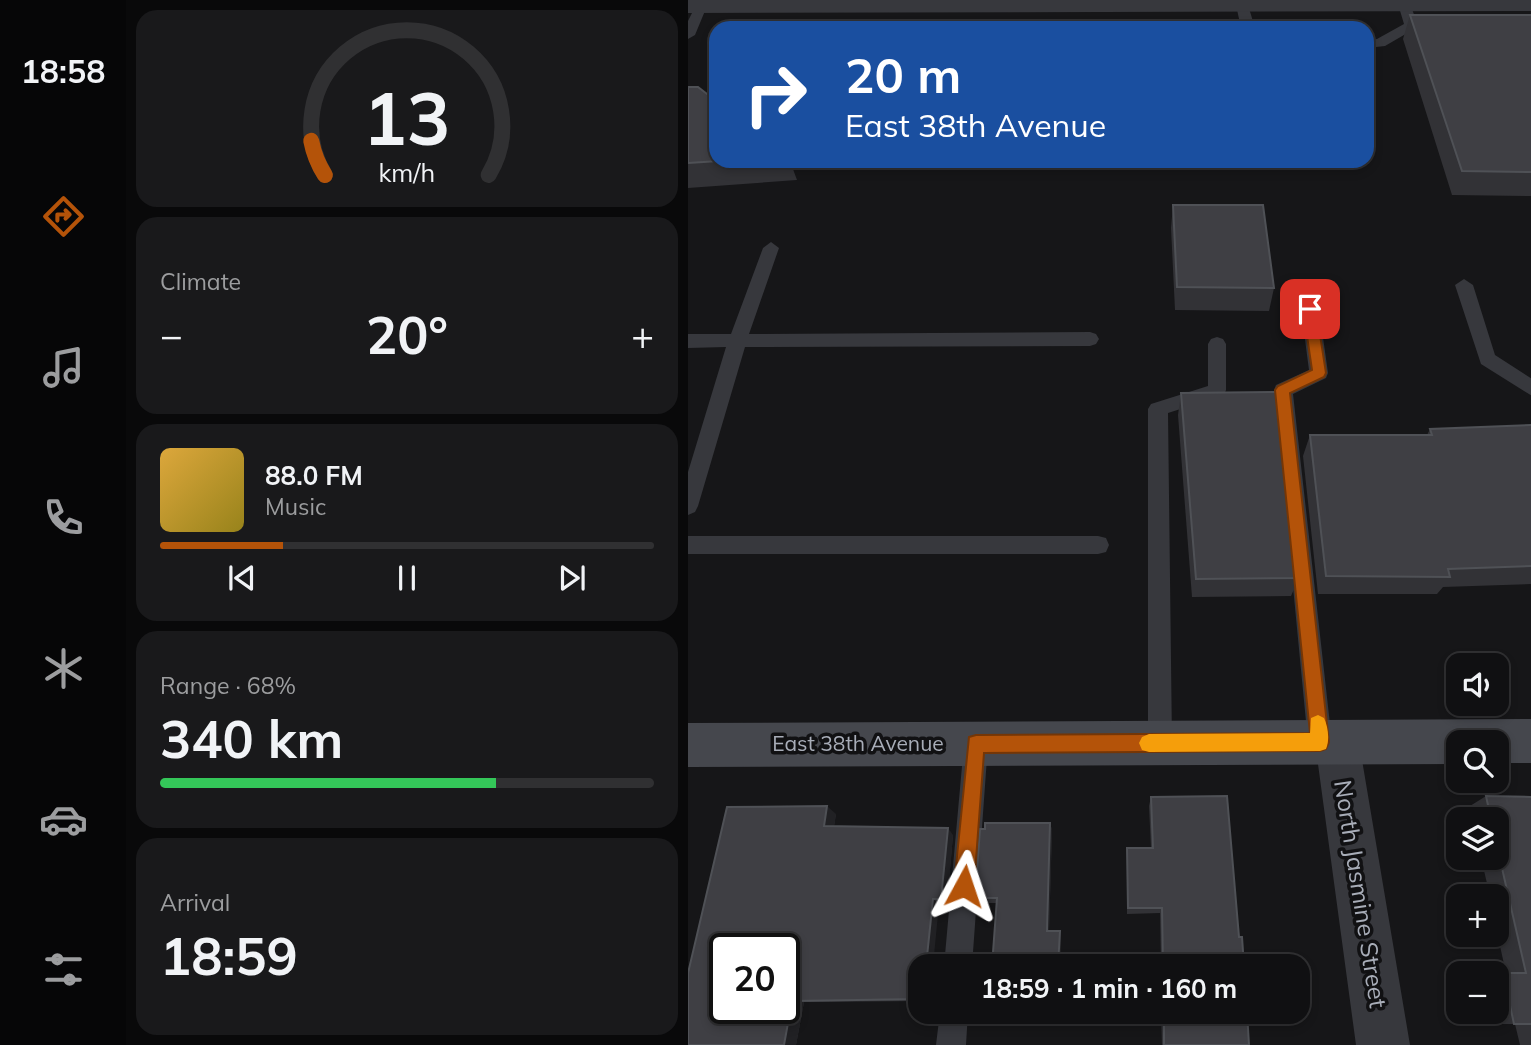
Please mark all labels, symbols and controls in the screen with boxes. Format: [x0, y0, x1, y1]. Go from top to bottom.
text: 20 m [845, 44, 961, 105]
icon: right [730, 49, 821, 140]
text: 18:58 [21, 51, 105, 91]
text: 13 [363, 72, 451, 163]
text: East 38th Avenue [845, 105, 1106, 145]
text: km/h [379, 156, 435, 187]
icon: directions [39, 192, 88, 241]
text: Climate [160, 267, 241, 296]
pin [1280, 279, 1340, 339]
icon: arrive [1291, 290, 1329, 328]
text: 20° [366, 302, 448, 367]
text: − [160, 311, 183, 359]
text: + [631, 311, 654, 359]
icon: music [39, 343, 88, 392]
text: 88.0 FM [265, 459, 363, 492]
text: Music [265, 492, 326, 521]
icon: phone [39, 493, 88, 542]
icon: previous [223, 559, 261, 597]
icon: pause [388, 559, 426, 597]
icon: next [553, 559, 591, 597]
icon: climate [39, 644, 88, 693]
map controls [1446, 653, 1509, 1024]
button: sound [1446, 653, 1509, 716]
text: Range · 68% [160, 671, 296, 700]
text: 340 km [160, 706, 343, 771]
street label: East 38th Avenue [772, 730, 944, 756]
button: search [1446, 730, 1509, 793]
street label: North Jasmine Street [1328, 778, 1394, 1010]
icon: car [39, 795, 88, 844]
button: layers [1446, 807, 1509, 870]
position arrow [927, 849, 1001, 923]
button: + [1446, 884, 1509, 947]
text: Arrival [160, 888, 230, 917]
text: 18:59 [160, 923, 298, 988]
speed limit sign: 20 [709, 933, 800, 1024]
icon: filters [39, 945, 88, 994]
button: − [1446, 961, 1509, 1024]
text: 18:59 · 1 min · 160 m [981, 972, 1237, 1005]

